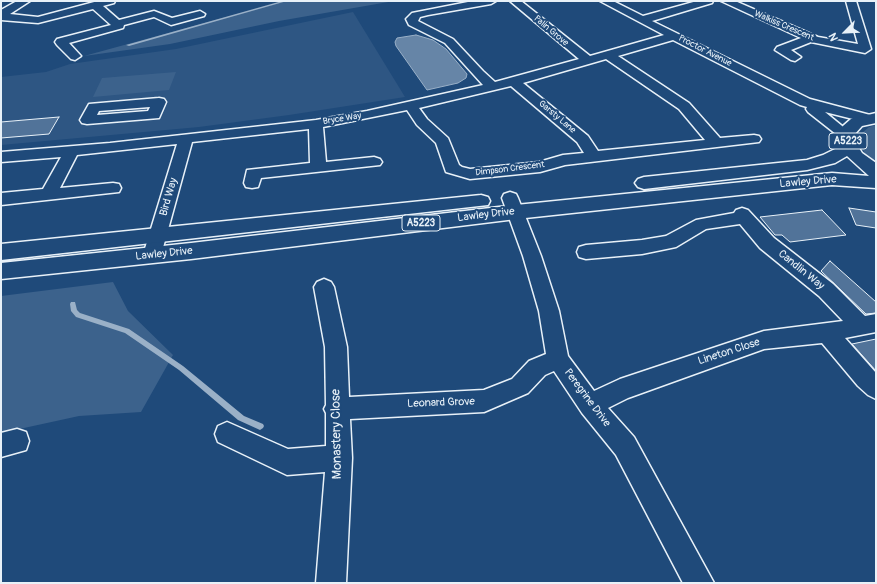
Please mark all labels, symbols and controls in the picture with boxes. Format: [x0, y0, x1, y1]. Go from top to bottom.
street label: Walkiss Crescent [752, 9, 816, 43]
north arrow [825, 12, 865, 52]
street label: Palin Grove [532, 13, 570, 49]
text: N [826, 31, 841, 43]
street label: Proctor Avenue [676, 33, 734, 69]
street label: Garsty Lane [536, 98, 578, 136]
street label: Bryce Way [322, 111, 362, 127]
road number: A5223 [829, 133, 867, 149]
street label: Dimpson Crescent [475, 159, 545, 179]
street label: Lawley Drive [779, 173, 837, 191]
street label: Bird Way [157, 176, 181, 218]
street label: Lawley Drive [457, 205, 515, 225]
road number: A5223 [402, 215, 440, 231]
street label: Lawley Drive [135, 244, 193, 264]
street label: Candlin Way [775, 247, 827, 293]
street label: Lineton Close [696, 336, 762, 368]
street label: Peregrine Drive [561, 366, 613, 430]
street label: Monastery Close [328, 389, 346, 479]
street label: Leonard Grove [407, 395, 475, 411]

